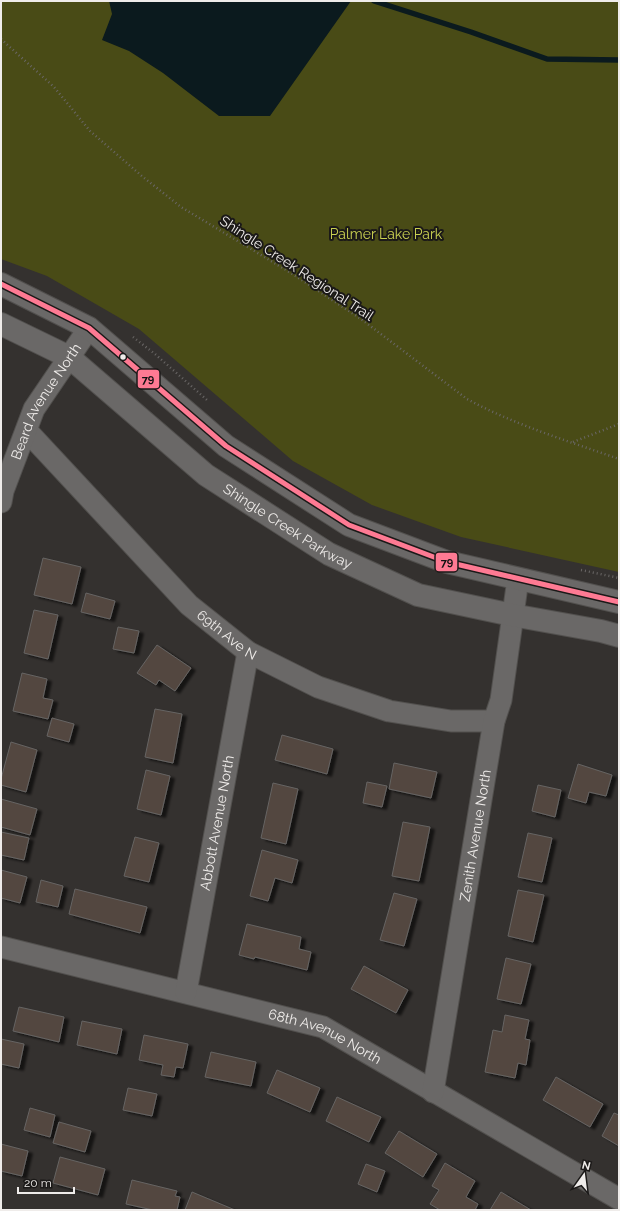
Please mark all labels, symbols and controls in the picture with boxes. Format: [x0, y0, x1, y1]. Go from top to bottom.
street label: Shingle Creek Regional Trail [217, 212, 377, 324]
park label: Palmer Lake Park [330, 226, 443, 242]
street label: Beard Avenue North [8, 340, 84, 462]
unlabelled marker [118, 352, 128, 362]
line badge: 79 [137, 369, 160, 389]
text: 79 [142, 373, 155, 386]
street label: Shingle Creek Parkway [220, 480, 355, 572]
line badge: 79 [435, 552, 458, 572]
text: 79 [441, 556, 454, 569]
street label: 69th Ave N [194, 607, 259, 663]
street label: Abbott Avenue North [197, 754, 237, 892]
street label: Zenith Avenue North [456, 768, 494, 903]
street label: 68th Avenue North [267, 1006, 384, 1067]
north arrow [564, 1155, 604, 1195]
text: N [581, 1158, 592, 1173]
scale bar [18, 1169, 74, 1195]
text: 20 m [24, 1176, 52, 1190]

